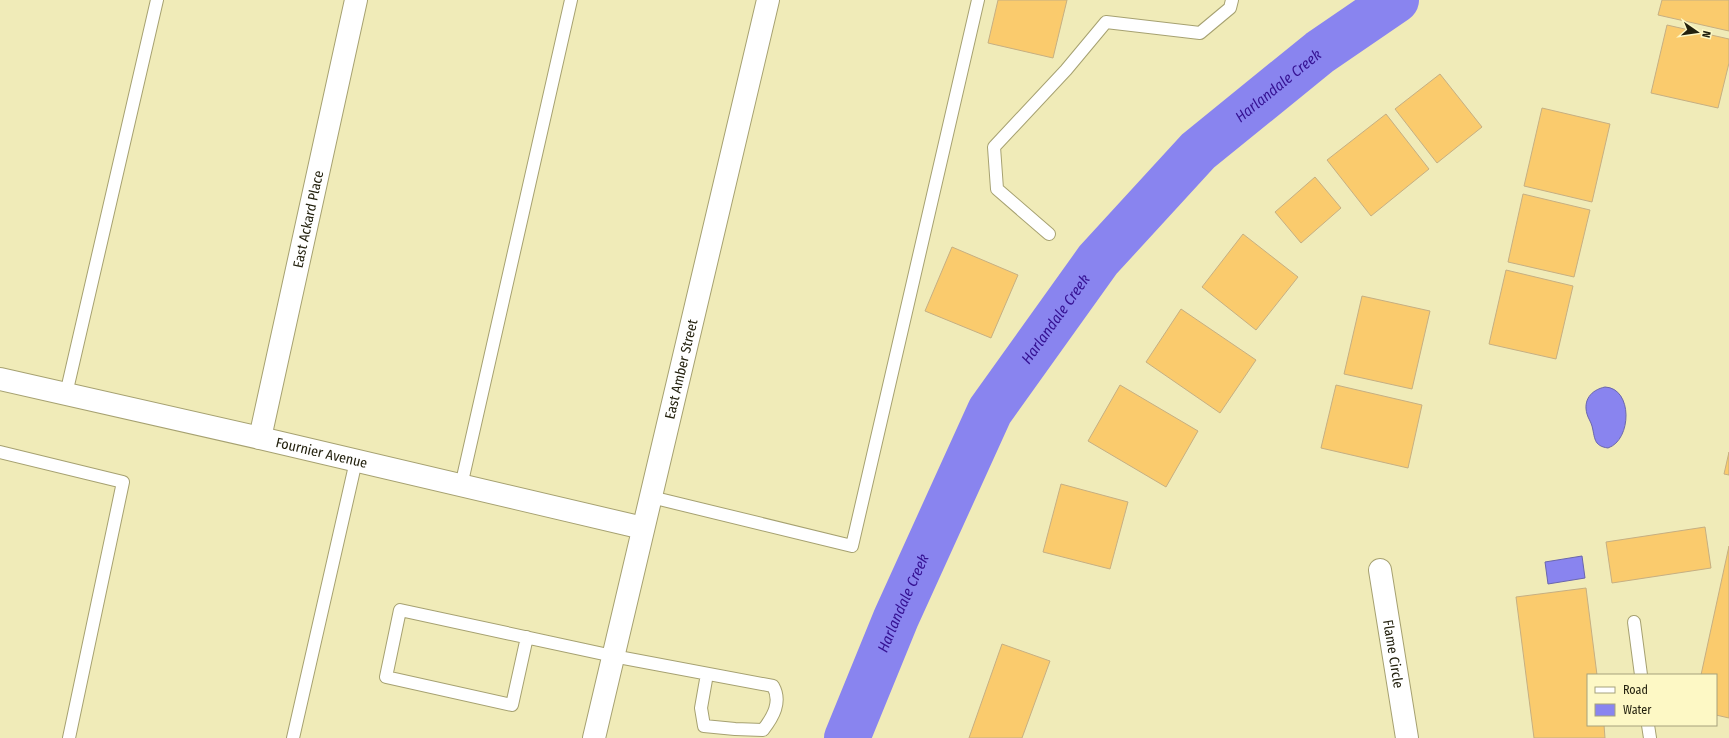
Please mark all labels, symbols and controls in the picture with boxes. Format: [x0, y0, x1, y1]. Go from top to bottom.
north arrow [1677, 12, 1717, 52]
text: N [1699, 29, 1713, 39]
water label: Harlandale Creek [1232, 45, 1325, 126]
street label: East Ackard Place [290, 169, 327, 270]
water label: Harlandale Creek [1018, 270, 1094, 367]
street label: East Amber Street [661, 317, 702, 421]
street label: Fournier Avenue [274, 434, 369, 472]
water label: Harlandale Creek [874, 551, 933, 655]
street label: Flame Circle [1379, 618, 1407, 690]
legend [1587, 674, 1717, 726]
text: Road [1623, 683, 1648, 697]
text: Water [1623, 703, 1652, 717]

